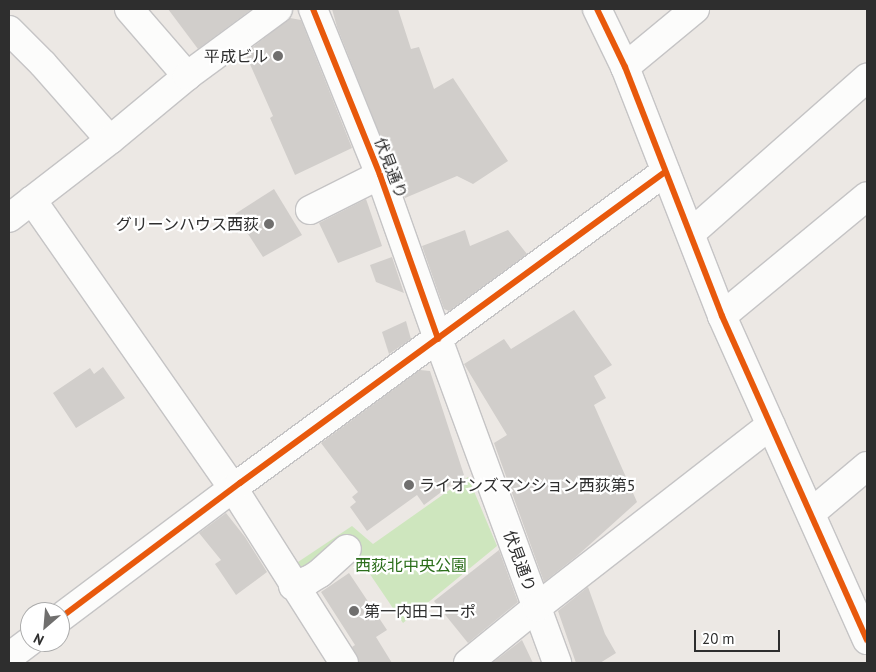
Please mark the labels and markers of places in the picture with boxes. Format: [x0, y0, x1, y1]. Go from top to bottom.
place label: 平成ビル [204, 46, 268, 66]
marker: 平成ビル [272, 50, 284, 62]
place label: グリーンハウス西荻 [115, 214, 259, 234]
marker: グリーンハウス西荻 [263, 218, 275, 230]
place label: ライオンズマンション西荻第5 [419, 475, 636, 495]
marker: ライオンズマンション西荻第5 [403, 479, 415, 491]
place label: 第一内田コーポ [364, 601, 476, 621]
marker: 第一内田コーポ [348, 605, 360, 617]

